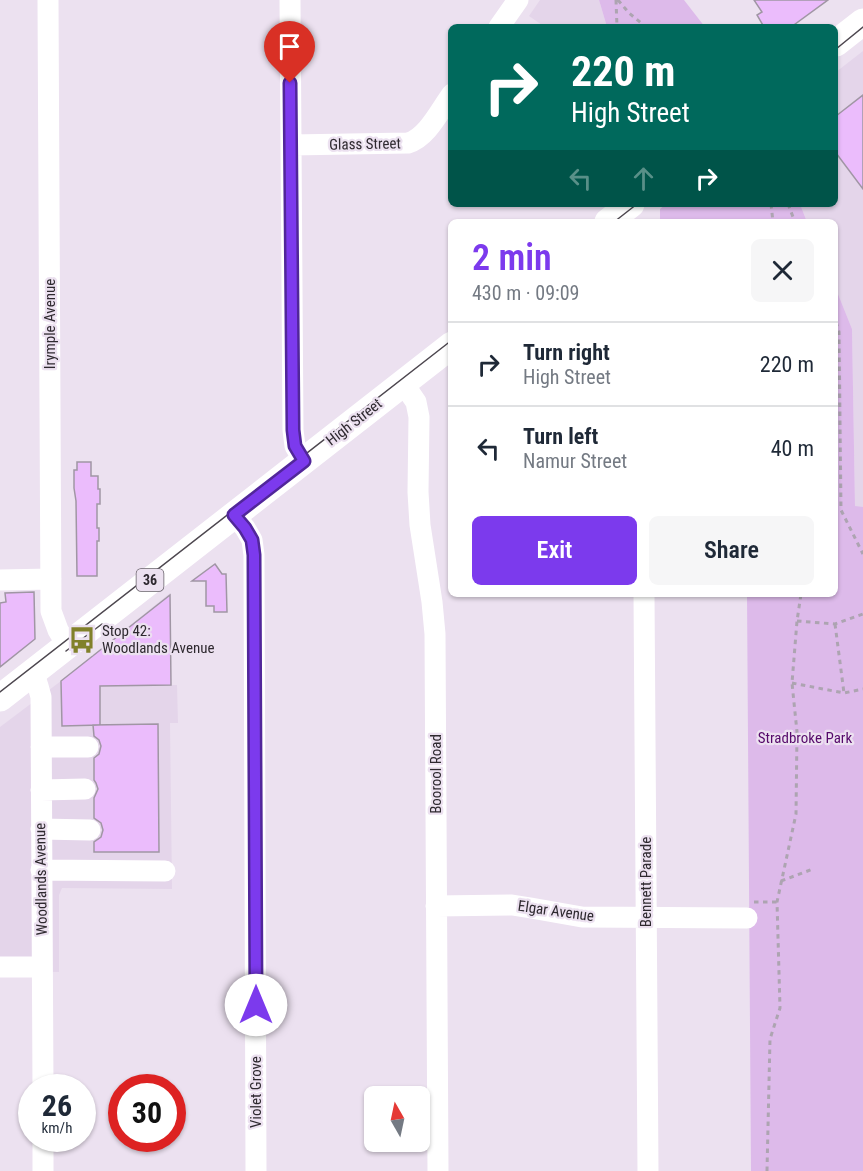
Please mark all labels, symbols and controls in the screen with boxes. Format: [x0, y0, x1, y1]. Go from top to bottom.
pin [264, 21, 315, 83]
icon: arrive [273, 30, 306, 63]
text: 220 m [571, 47, 676, 96]
icon: right [472, 48, 550, 126]
text: High Street [571, 97, 690, 129]
street label: Glass Street [329, 134, 401, 154]
icon: left [564, 162, 597, 195]
icon: ahead [627, 162, 660, 195]
icon: right [690, 162, 723, 195]
text: 2 min [472, 237, 552, 279]
button: close [751, 239, 814, 302]
street label: Irymple Avenue [41, 279, 59, 369]
text: 430 m · 09:09 [472, 281, 579, 305]
text: Turn right [523, 340, 610, 365]
icon: right [472, 348, 505, 381]
text: 220 m [760, 352, 814, 377]
text: High Street [523, 365, 611, 389]
street label: High Street [322, 395, 386, 449]
text: Turn left [523, 424, 598, 449]
icon: left [472, 432, 505, 465]
text: 40 m [771, 436, 814, 461]
text: Namur Street [523, 449, 627, 473]
button: Exit [472, 516, 637, 585]
button: Share [649, 516, 814, 585]
road number: 36 [136, 569, 164, 591]
place label: Stop 42: Woodlands Avenue [102, 622, 215, 657]
bus stop icon: Stop 42: Woodlands Avenue [67, 625, 97, 655]
park label: Stradbroke Park [758, 729, 852, 747]
street label: Boorool Road [427, 734, 445, 814]
street label: Woodlands Avenue [31, 823, 51, 935]
street label: Bennett Parade [637, 837, 655, 927]
street label: Elgar Avenue [517, 897, 595, 925]
position arrow [224, 973, 288, 1037]
street label: Violet Grove [247, 1056, 265, 1128]
speed limit sign: 30 [108, 1074, 186, 1152]
north arrow [364, 1086, 430, 1152]
map controls [364, 1086, 430, 1152]
text: 26 [42, 1088, 72, 1123]
text: km/h [42, 1119, 72, 1137]

